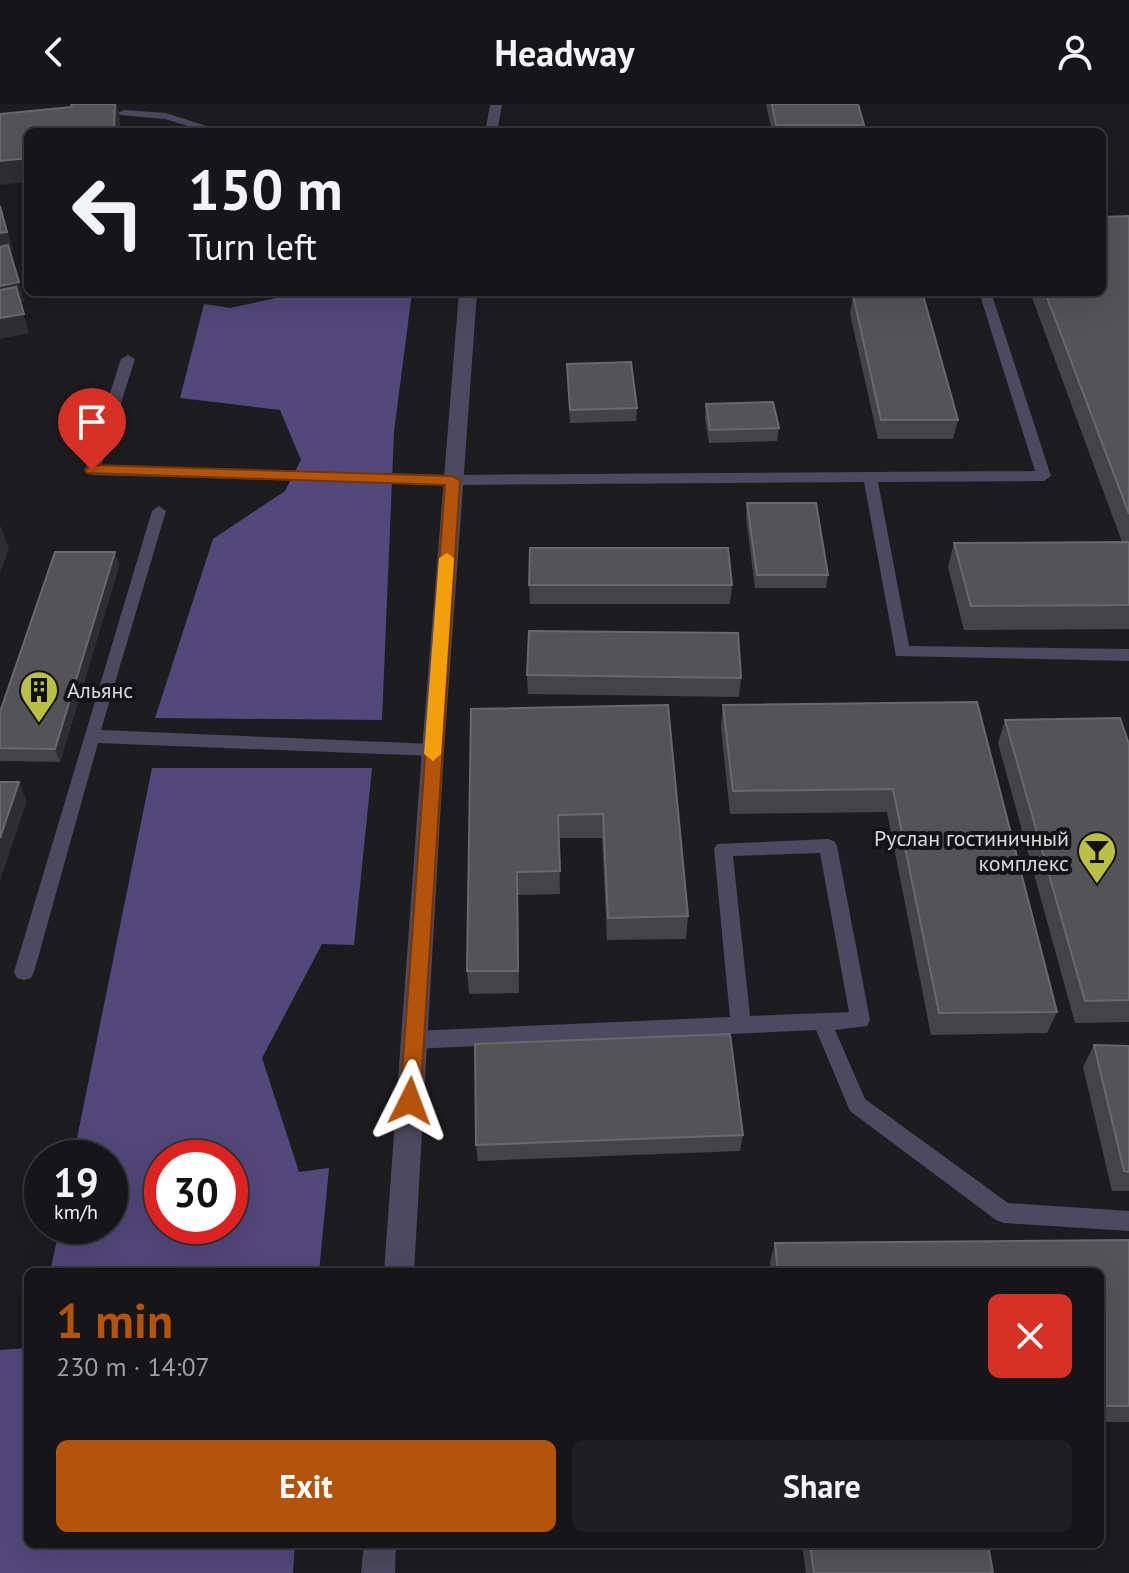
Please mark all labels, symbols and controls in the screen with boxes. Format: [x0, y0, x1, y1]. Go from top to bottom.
text: Headway [494, 29, 635, 76]
icon: back [32, 30, 76, 74]
icon: person [1053, 30, 1097, 74]
text: 150 m [188, 153, 343, 225]
icon: left [56, 160, 160, 264]
text: Turn left [188, 223, 317, 270]
pin [58, 388, 126, 470]
icon: arrive [70, 400, 114, 444]
building icon: Альянс [18, 669, 60, 724]
place label: Альянс [67, 676, 133, 704]
place label: Руслан гостиничный комплекс [874, 824, 1069, 877]
bar icon: Руслан гостиничный комплекс [1076, 830, 1118, 885]
position arrow [368, 1059, 452, 1143]
speed limit sign: 30 [144, 1140, 248, 1244]
text: 19 [53, 1156, 99, 1208]
text: km/h [54, 1199, 98, 1225]
text: 1 min [56, 1289, 173, 1351]
button: close [988, 1294, 1072, 1378]
text: 230 m · 14:07 [56, 1350, 210, 1383]
button: Exit [56, 1440, 556, 1532]
button: Share [572, 1440, 1072, 1532]

